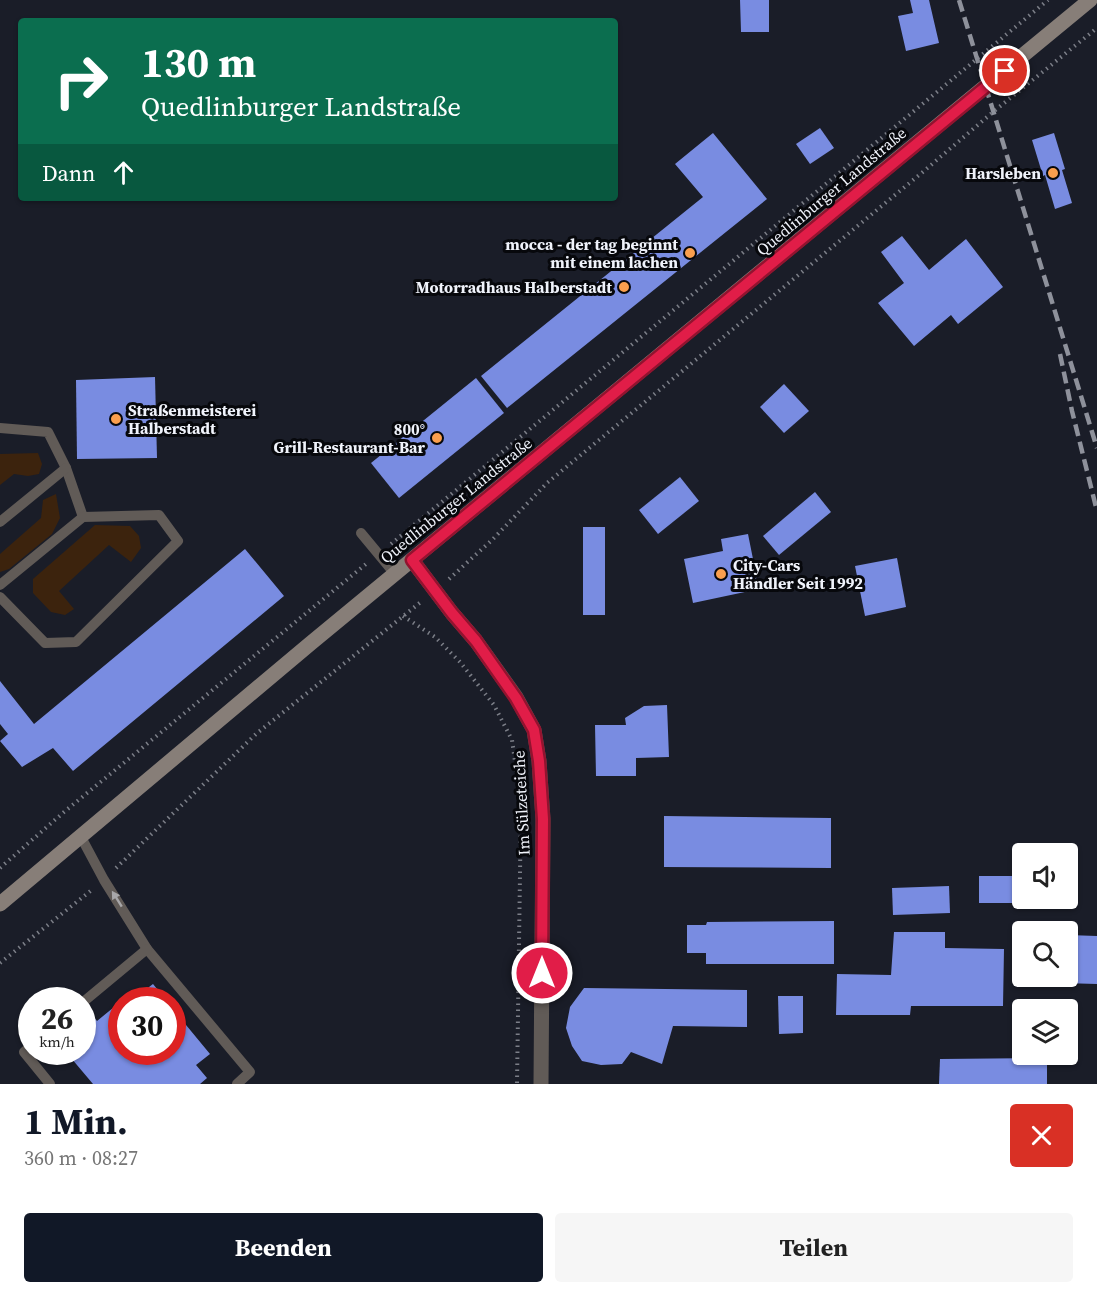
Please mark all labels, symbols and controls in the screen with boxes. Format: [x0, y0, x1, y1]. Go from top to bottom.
text: 130 m [141, 33, 256, 91]
icon: right [42, 42, 120, 120]
pin [979, 45, 1030, 96]
icon: arrive [988, 54, 1021, 87]
text: Quedlinburger Landstraße [141, 88, 461, 125]
street label: Quedlinburger Landstraße [751, 122, 911, 260]
icon: ahead [107, 156, 140, 189]
text: Dann [42, 158, 95, 188]
place label: Harsleben [965, 162, 1041, 184]
marker: Harsleben [1046, 166, 1060, 180]
place label: mocca - der tag beginnt mit einem lachen [505, 233, 678, 273]
marker: mocca - der tag beginnt mit einem lachen [683, 246, 697, 260]
place label: Motorradhaus Halberstadt [416, 276, 612, 298]
marker: Motorradhaus Halberstadt [617, 280, 631, 294]
place label: Straßenmeisterei Halberstadt [128, 399, 256, 439]
marker: Straßenmeisterei Halberstadt [109, 412, 123, 426]
place label: 800° Grill-Restaurant-Bar [274, 418, 426, 458]
marker: 800° Grill-Restaurant-Bar [430, 431, 444, 445]
street label: Quedlinburger Landstraße [375, 432, 537, 568]
place label: City-Cars Händler Seit 1992 [733, 554, 863, 594]
marker: City-Cars Händler Seit 1992 [714, 567, 728, 581]
street label: Im Sülzeteiche [507, 750, 535, 856]
map controls [1012, 843, 1078, 1065]
button: sound [1012, 843, 1078, 909]
one-way arrow [111, 891, 122, 907]
button: search [1012, 921, 1078, 987]
position arrow [510, 941, 574, 1005]
speed limit sign: 30 [108, 987, 186, 1065]
text: 26 [41, 998, 73, 1039]
button: layers [1012, 999, 1078, 1065]
text: km/h [39, 1031, 75, 1052]
text: 1 Min. [24, 1097, 128, 1146]
button: close [1010, 1104, 1073, 1167]
text: 360 m · 08:27 [24, 1144, 138, 1172]
button: Beenden [24, 1213, 543, 1282]
button: Teilen [555, 1213, 1073, 1282]

